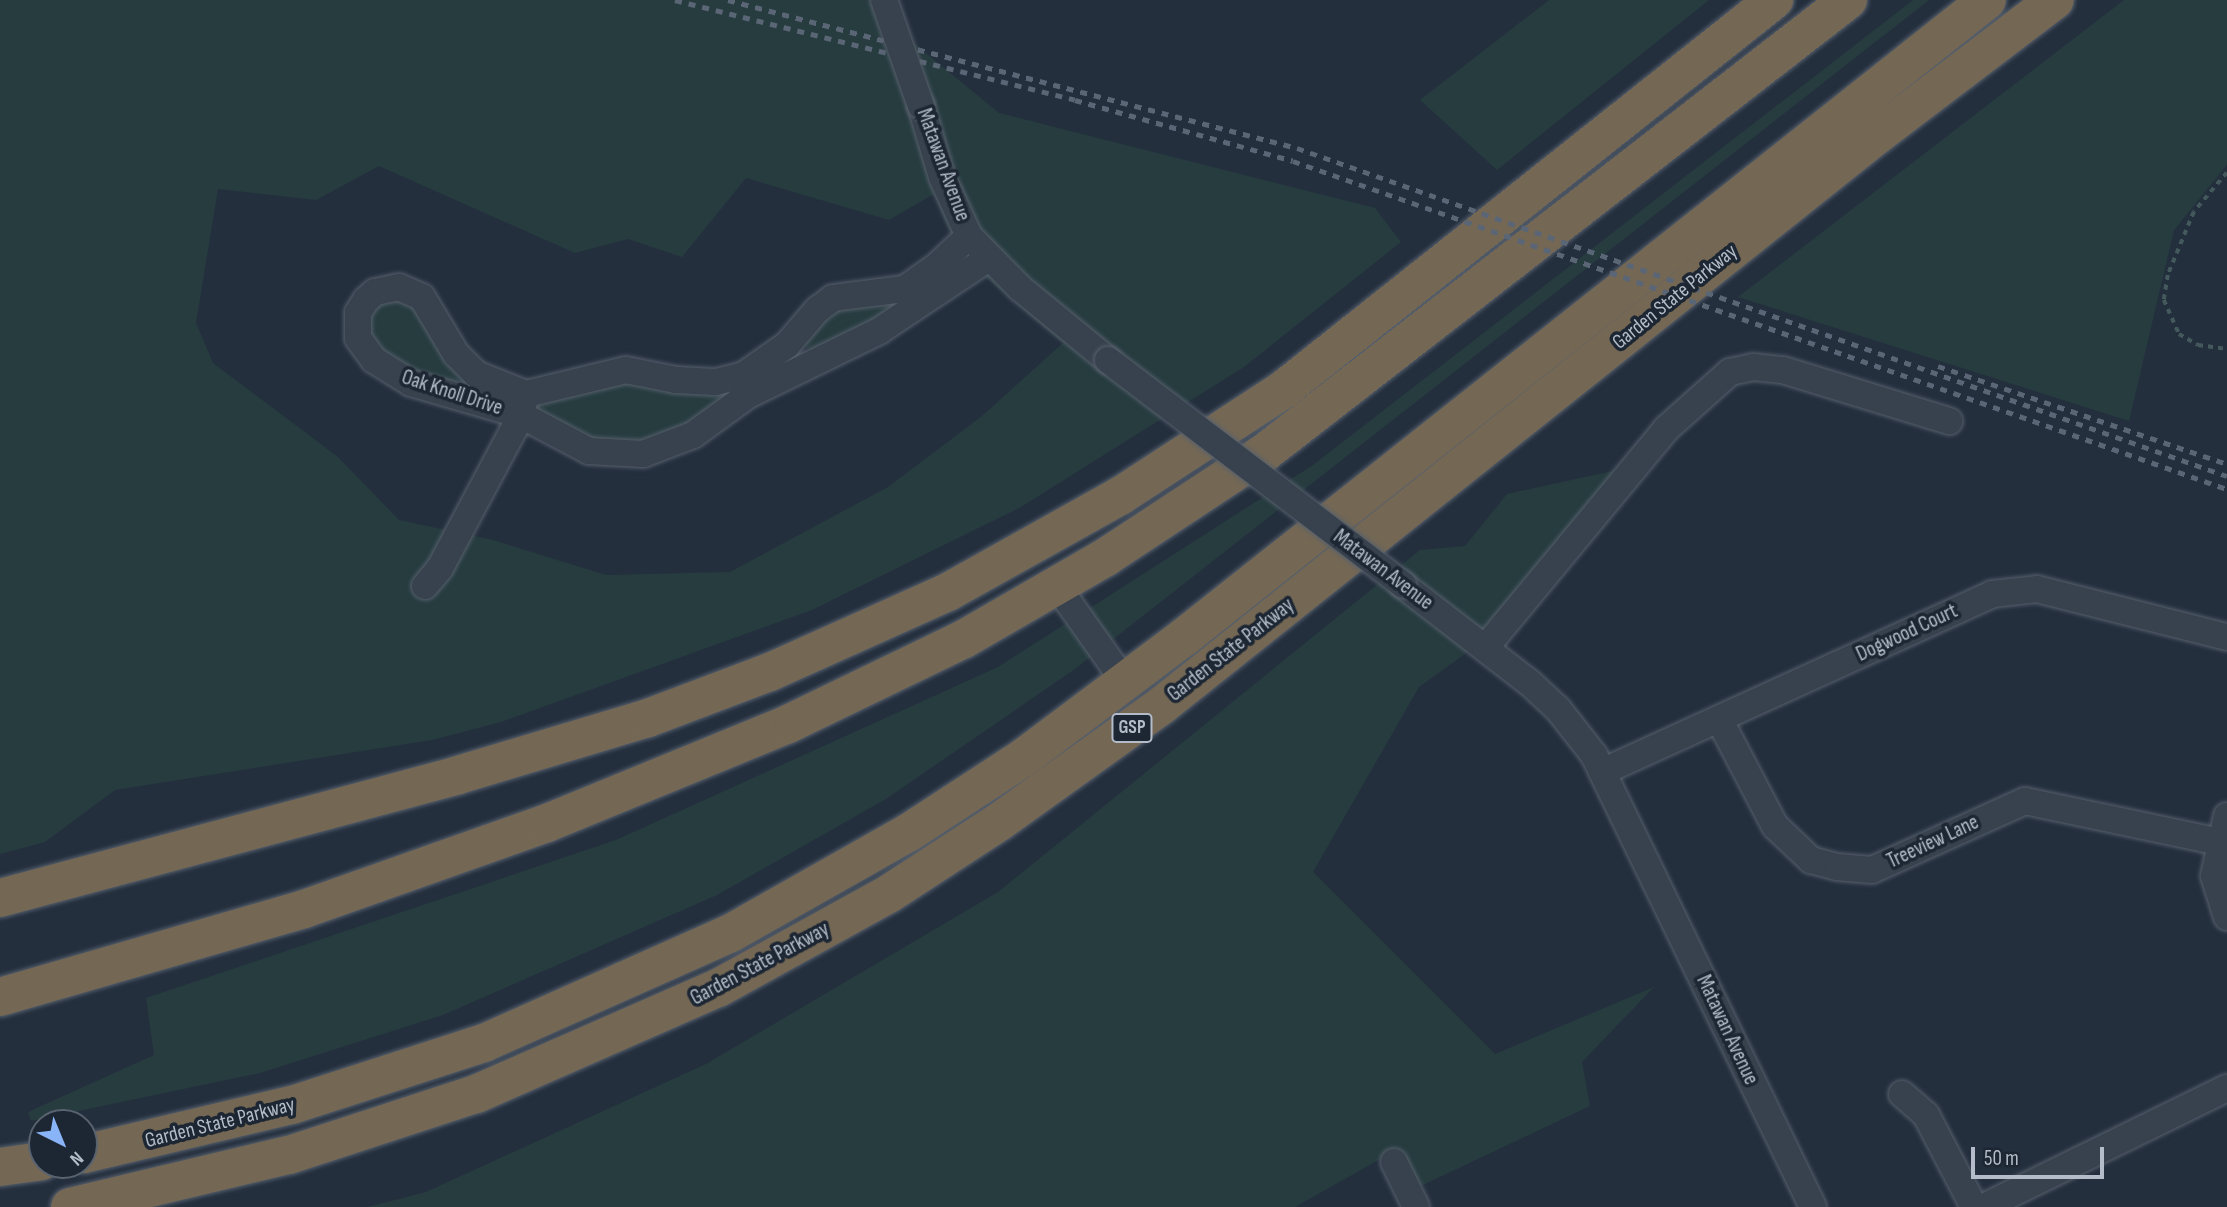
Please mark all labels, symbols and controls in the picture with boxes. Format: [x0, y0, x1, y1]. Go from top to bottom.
street label: Matawan Avenue [911, 105, 975, 225]
street label: Garden State Parkway [1607, 239, 1743, 355]
street label: Oak Knoll Drive [398, 365, 506, 421]
street label: Matawan Avenue [1328, 524, 1438, 616]
street label: Garden State Parkway [1163, 593, 1299, 707]
street label: Dogwood Court [1852, 599, 1962, 667]
road number: GSP [1111, 712, 1153, 744]
street label: Treeview Lane [1883, 810, 1983, 874]
street label: Garden State Parkway [686, 917, 834, 1011]
street label: Matawan Avenue [1691, 971, 1763, 1089]
street label: Garden State Parkway [143, 1092, 297, 1154]
north arrow [28, 1109, 98, 1179]
scale bar [1975, 1134, 2108, 1178]
text: N [65, 1146, 88, 1170]
text: 50 m [1984, 1146, 2019, 1171]

